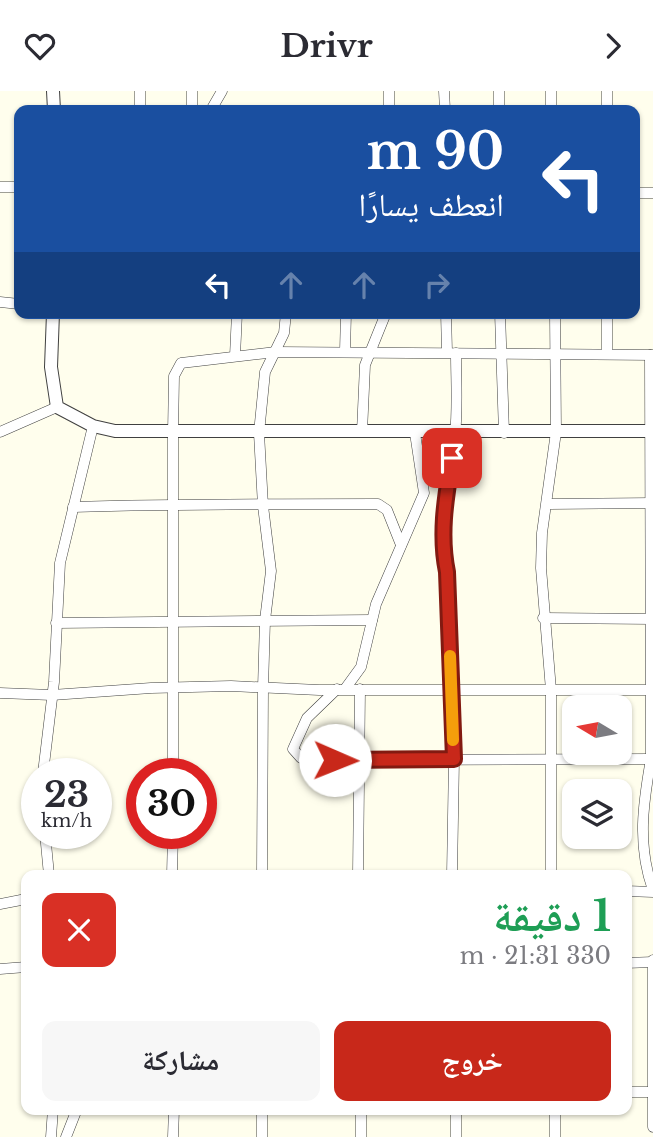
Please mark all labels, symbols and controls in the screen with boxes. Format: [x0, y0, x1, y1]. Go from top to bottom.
text: Drivr [280, 26, 373, 66]
icon: heart [21, 27, 59, 65]
icon: forward [594, 27, 632, 65]
text: 90 m [367, 121, 504, 182]
icon: left [528, 133, 619, 224]
text: انعطف يسارًا [359, 185, 504, 225]
icon: left [199, 266, 237, 304]
icon: ahead [272, 266, 310, 304]
icon: ahead [345, 266, 383, 304]
icon: right [418, 266, 456, 304]
pin [422, 428, 482, 488]
icon: arrive [433, 439, 471, 477]
north arrow [562, 695, 632, 765]
map controls [562, 695, 632, 849]
position arrow [298, 723, 372, 797]
speed limit sign: 30 [126, 758, 217, 849]
text: 23 [44, 773, 89, 816]
button: layers [562, 779, 632, 849]
text: km/h [41, 810, 92, 832]
text: 1 دقيقة [493, 890, 611, 942]
button: close [42, 893, 116, 967]
text: 330 m · 21:31 [460, 942, 611, 970]
button: مشاركة [42, 1021, 320, 1101]
button: خروج [334, 1021, 611, 1101]

